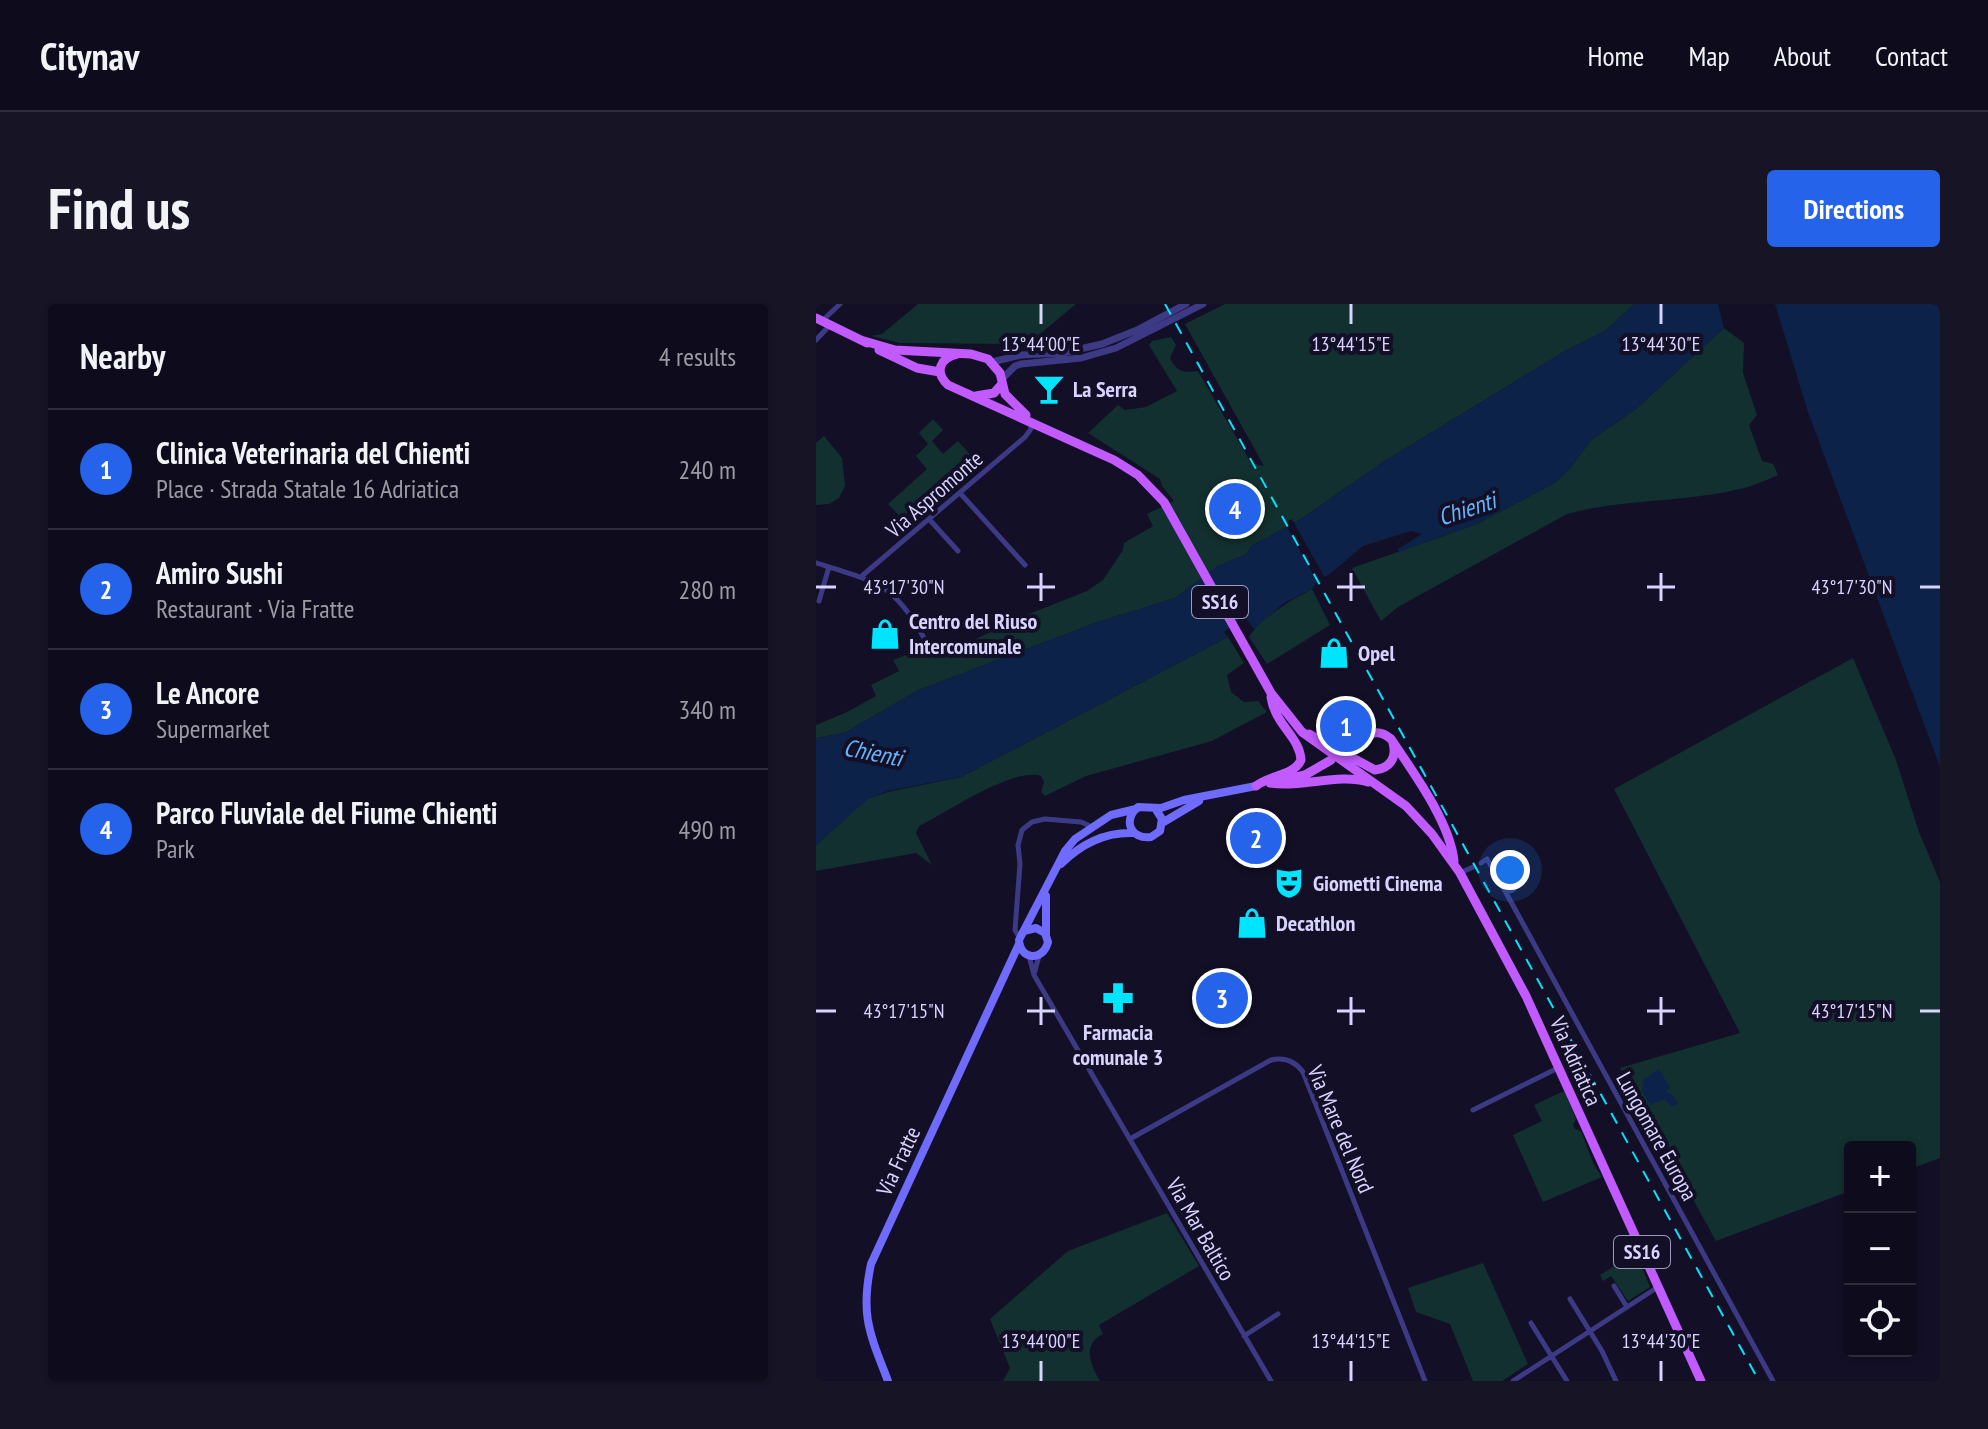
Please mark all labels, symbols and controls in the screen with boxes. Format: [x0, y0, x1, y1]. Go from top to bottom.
text: Citynav [40, 31, 139, 80]
text: Home [1588, 37, 1644, 74]
text: Map [1688, 37, 1730, 74]
text: About [1774, 37, 1831, 74]
text: Contact [1875, 37, 1948, 74]
button: Directions [1767, 170, 1940, 247]
text: Find us [48, 172, 190, 244]
text: 13°44'00"E [1002, 331, 1080, 357]
text: 13°44'15"E [1312, 331, 1390, 357]
text: 13°44'30"E [1622, 331, 1700, 357]
text: Nearby [80, 334, 165, 378]
text: 4 results [659, 340, 736, 373]
bar icon: La Serra [1032, 372, 1066, 406]
place label: La Serra [1073, 375, 1137, 403]
text: Clinica Veterinaria del Chienti [156, 433, 470, 472]
street label: Via Aspromonte [879, 444, 988, 544]
text: 1 [100, 453, 112, 486]
text: 240 m [678, 453, 736, 486]
text: Place · Strada Statale 16 Adriatica [156, 472, 459, 505]
pin: 4 [1209, 479, 1261, 539]
water label: Chienti [1434, 484, 1502, 532]
text: Amiro Sushi [156, 553, 283, 592]
text: 2 [100, 573, 112, 606]
text: 280 m [678, 573, 736, 606]
text: 43°17'30"N [864, 574, 944, 600]
text: 43°17'30"N [1812, 574, 1892, 600]
road number: SS16 [1192, 586, 1248, 618]
text: Restaurant · Via Fratte [156, 592, 355, 625]
place label: Centro del Riuso Intercomunale [909, 607, 1037, 660]
shop icon: Centro del Riuso Intercomunale [868, 617, 902, 651]
shop icon: Opel [1317, 636, 1351, 670]
place label: Opel [1358, 639, 1395, 667]
text: Le Ancore [156, 673, 260, 712]
text: 3 [100, 693, 112, 726]
text: 340 m [678, 693, 736, 726]
pin: 1 [1320, 696, 1372, 756]
text: Supermarket [156, 712, 270, 745]
water label: Chienti [841, 732, 908, 774]
text: Parco Fluviale del Fiume Chienti [156, 793, 498, 832]
pin: 2 [1230, 808, 1282, 868]
text: 4 [100, 813, 112, 846]
text: 490 m [678, 813, 736, 846]
text: Park [156, 832, 195, 865]
your location [1490, 850, 1530, 890]
theatre icon: Giometti Cinema [1272, 866, 1306, 900]
place label: Giometti Cinema [1313, 869, 1443, 897]
shop icon: Decathlon [1235, 906, 1269, 940]
place label: Decathlon [1276, 909, 1355, 937]
pin: 3 [1196, 968, 1248, 1028]
pharmacy icon: Farmacia comunale 3 [1101, 981, 1135, 1015]
text: 43°17'15"N [864, 998, 944, 1024]
text: 43°17'15"N [1812, 998, 1892, 1024]
street label: Via Adriatica [1544, 1011, 1608, 1110]
place label: Farmacia comunale 3 [1073, 1018, 1163, 1071]
street label: Via Mare del Nord [1301, 1060, 1381, 1197]
street label: Lungomare Europa [1610, 1067, 1704, 1205]
street label: Via Fratte [869, 1122, 926, 1201]
map controls [1844, 1141, 1916, 1357]
button: + [1844, 1141, 1916, 1213]
street label: Via Mar Baltico [1160, 1172, 1242, 1285]
button: − [1844, 1213, 1916, 1285]
road number: SS16 [1614, 1236, 1670, 1268]
button: locate [1844, 1285, 1916, 1357]
text: 13°44'00"E [1002, 1328, 1080, 1354]
text: 13°44'15"E [1312, 1328, 1390, 1354]
text: 13°44'30"E [1622, 1328, 1700, 1354]

